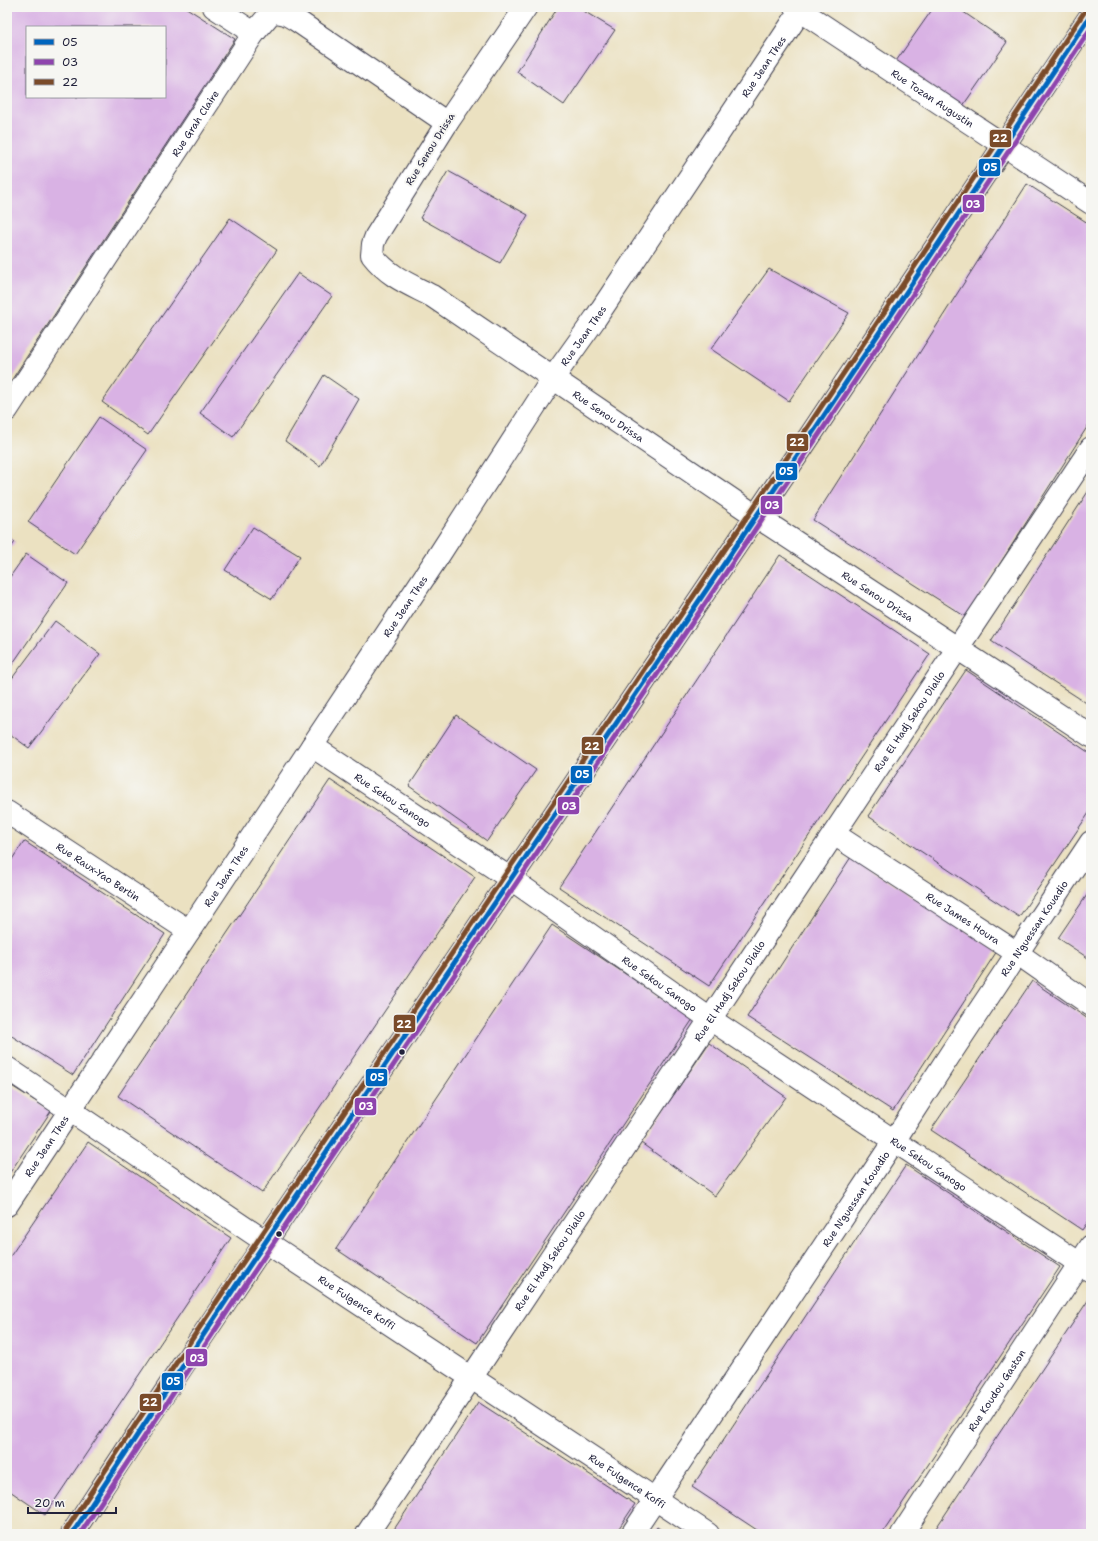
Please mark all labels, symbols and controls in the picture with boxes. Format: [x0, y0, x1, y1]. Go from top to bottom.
legend [26, 26, 166, 98]
street label: Rue Jean Thes [738, 33, 789, 100]
text: 05 [62, 34, 78, 50]
text: 03 [62, 54, 78, 70]
street label: Rue Tozan Augustin [889, 66, 976, 130]
text: 22 [62, 74, 78, 90]
street label: Rue Grah Claire [168, 87, 222, 159]
street label: Rue Senou Drissa [402, 110, 458, 188]
line badge: 22 [989, 129, 1012, 148]
text: 22 [992, 131, 1008, 146]
line badge: 05 [978, 158, 1001, 177]
text: 05 [983, 160, 997, 175]
line badge: 03 [962, 194, 985, 213]
text: 03 [965, 197, 981, 212]
street label: Rue Jean Thes [557, 303, 609, 368]
street label: Rue Senou Drissa [570, 387, 647, 445]
line badge: 22 [786, 433, 809, 452]
text: 22 [789, 435, 805, 450]
line badge: 05 [775, 462, 798, 481]
text: 05 [779, 464, 793, 479]
line badge: 03 [760, 495, 783, 515]
text: 03 [764, 498, 780, 513]
street label: Rue Senou Drissa [839, 568, 917, 625]
street label: Rue Jean Thes [380, 573, 430, 639]
street label: Rue El Hadj Sekou Diallo [871, 668, 947, 774]
line badge: 22 [581, 736, 604, 755]
text: 22 [584, 739, 600, 754]
line badge: 05 [570, 765, 593, 784]
text: 05 [575, 767, 589, 782]
street label: Rue Sekou Sanogo [352, 770, 433, 830]
line badge: 03 [557, 796, 580, 815]
text: 03 [561, 799, 577, 814]
street label: Rue Raux-Yao Bertin [54, 840, 143, 904]
street label: Rue Jean Thes [201, 843, 251, 909]
street label: Rue N'guessan Kouadio [997, 878, 1070, 979]
street label: Rue James Houra [924, 889, 1003, 947]
street label: Rue El Hadj Sekou Diallo [691, 938, 768, 1044]
street label: Rue Sekou Sanogo [619, 953, 700, 1014]
line badge: 22 [393, 1014, 416, 1033]
text: 22 [396, 1017, 412, 1032]
unlabelled marker [397, 1047, 407, 1057]
line badge: 05 [365, 1068, 388, 1087]
text: 05 [370, 1070, 384, 1085]
line badge: 03 [354, 1097, 377, 1116]
text: 03 [358, 1099, 374, 1114]
street label: Rue Jean Thes [21, 1113, 71, 1179]
street label: Rue Sekou Sanogo [888, 1134, 969, 1194]
street label: Rue N'guessan Kouadio [819, 1148, 892, 1249]
street label: Rue El Hadj Sekou Diallo [511, 1207, 588, 1313]
unlabelled marker [274, 1229, 284, 1239]
street label: Rue Fulgence Koffi [316, 1272, 398, 1332]
street label: Rue Koudou Gaston [965, 1347, 1028, 1434]
line badge: 03 [185, 1348, 208, 1367]
text: 03 [189, 1351, 205, 1366]
line badge: 05 [161, 1372, 184, 1391]
text: 05 [166, 1374, 180, 1389]
line badge: 22 [139, 1393, 162, 1412]
text: 22 [142, 1395, 158, 1410]
street label: Rue Fulgence Koffi [586, 1451, 668, 1511]
scale bar [28, 1489, 116, 1515]
text: 20 m [34, 1495, 65, 1511]

